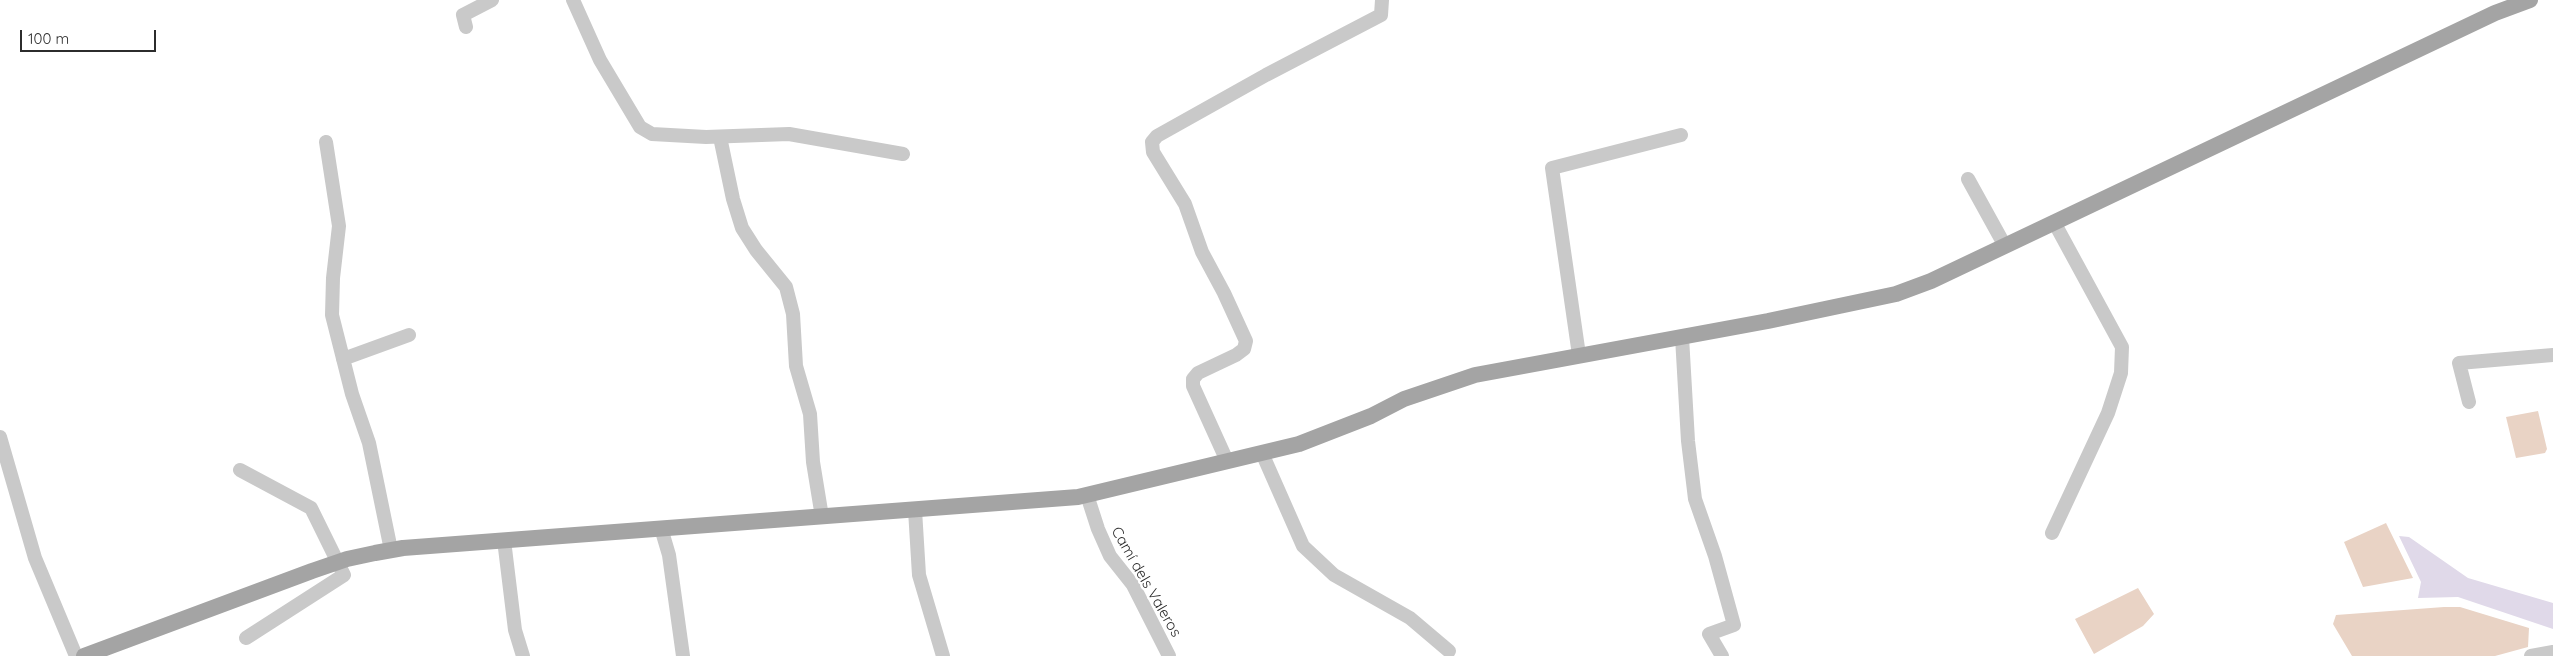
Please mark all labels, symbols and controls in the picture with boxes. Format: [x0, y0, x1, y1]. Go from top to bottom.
scale bar [22, 20, 159, 52]
text: 100 m [28, 29, 69, 48]
street label: Camí dels Valeros [1107, 524, 1185, 640]

